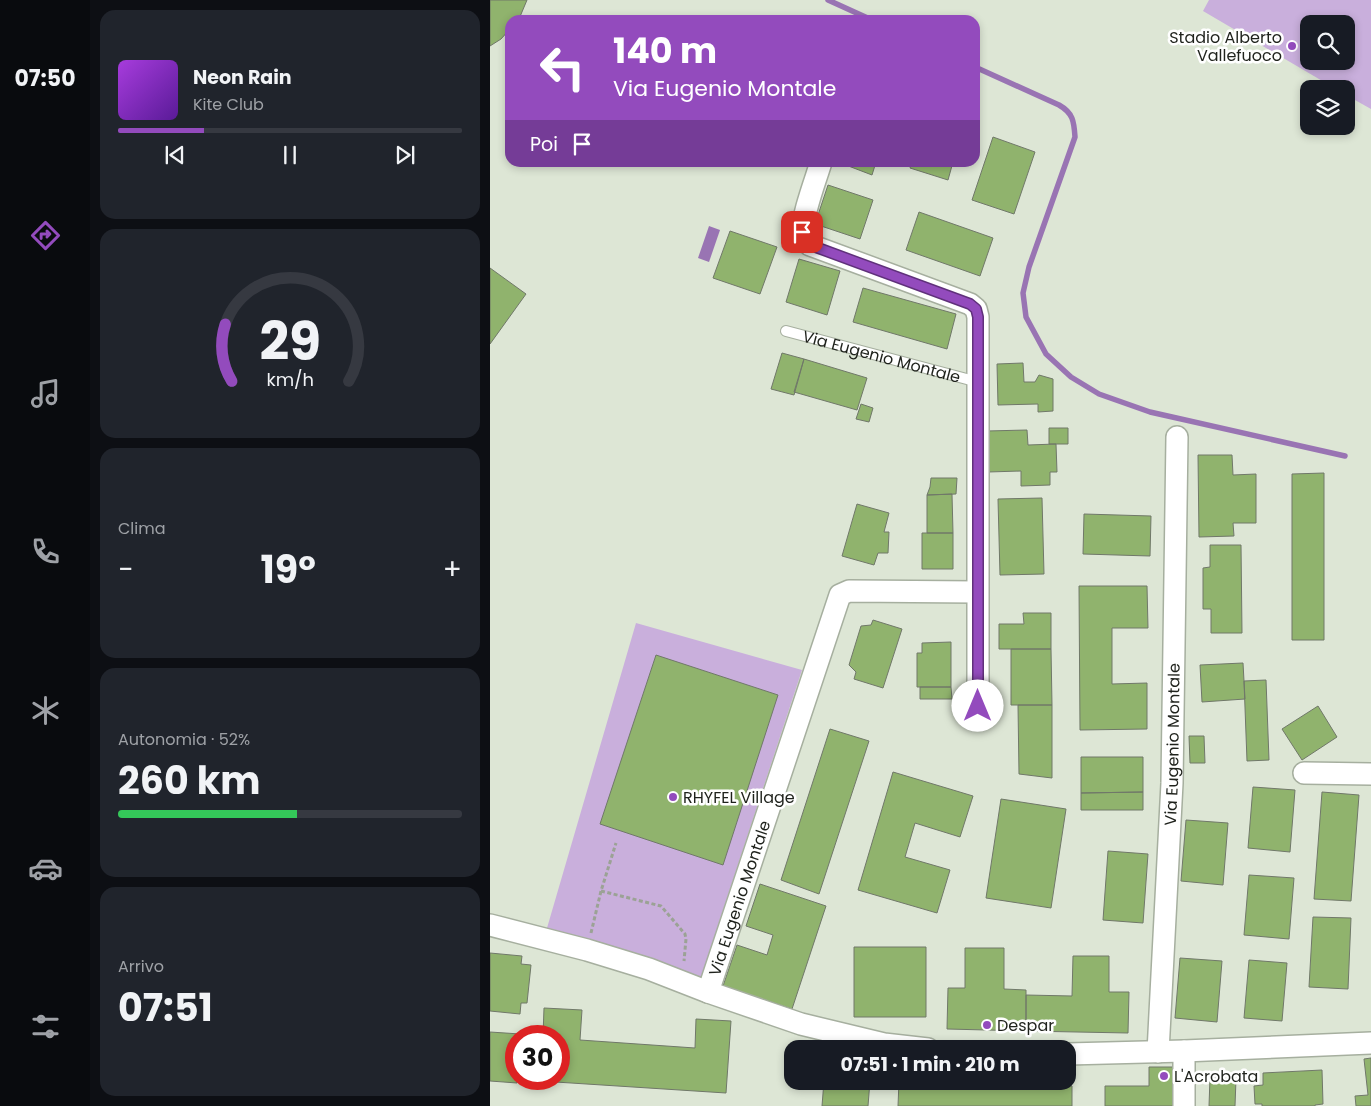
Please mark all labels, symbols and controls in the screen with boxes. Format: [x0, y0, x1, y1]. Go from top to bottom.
map controls [1300, 15, 1355, 135]
button: search [1300, 15, 1355, 70]
text: 140 m [613, 26, 717, 75]
place label: Stadio Alberto Vallefuoco [1169, 26, 1282, 67]
icon: left [530, 35, 595, 100]
marker: Stadio Alberto Vallefuoco [1286, 40, 1298, 52]
text: 07:50 [14, 63, 76, 94]
text: Neon Rain [193, 64, 292, 91]
text: Via Eugenio Montale [613, 73, 836, 104]
button: layers [1300, 80, 1355, 135]
text: Kite Club [193, 93, 264, 116]
icon: arrive [568, 130, 596, 158]
text: Poi [530, 131, 558, 158]
icon: previous [161, 141, 189, 169]
icon: pause [276, 141, 304, 169]
icon: next [391, 141, 419, 169]
pin [781, 211, 823, 253]
icon: directions [28, 218, 63, 253]
icon: arrive [788, 218, 816, 246]
text: 29 [259, 305, 321, 378]
street label: Via Eugenio Montale [800, 325, 963, 389]
text: km/h [266, 367, 314, 392]
icon: music [28, 376, 63, 411]
text: Clima [118, 517, 166, 540]
icon: phone [28, 534, 63, 569]
text: 19° [261, 543, 316, 596]
text: − [118, 550, 133, 589]
text: + [443, 550, 462, 589]
street label: Via Eugenio Montale [1159, 663, 1186, 826]
position arrow [951, 679, 1003, 731]
icon: climate [28, 693, 63, 728]
text: Autonomia · 52% [118, 728, 250, 751]
text: 260 km [118, 754, 260, 807]
place label: RHYFEL Village [683, 786, 795, 809]
marker: RHYFEL Village [667, 791, 679, 803]
street label: Via Eugenio Montale [703, 817, 776, 979]
icon: car [28, 851, 63, 886]
text: Arrivo [118, 955, 164, 978]
text: 07:51 [118, 981, 213, 1034]
icon: filters [28, 1009, 63, 1044]
place label: Despar [997, 1014, 1054, 1037]
marker: Despar [981, 1019, 993, 1031]
speed limit sign: 30 [505, 1025, 570, 1090]
text: 07:51 · 1 min · 210 m [840, 1051, 1020, 1078]
place label: L'Acrobata [1174, 1065, 1258, 1088]
marker: L'Acrobata [1158, 1070, 1170, 1082]

